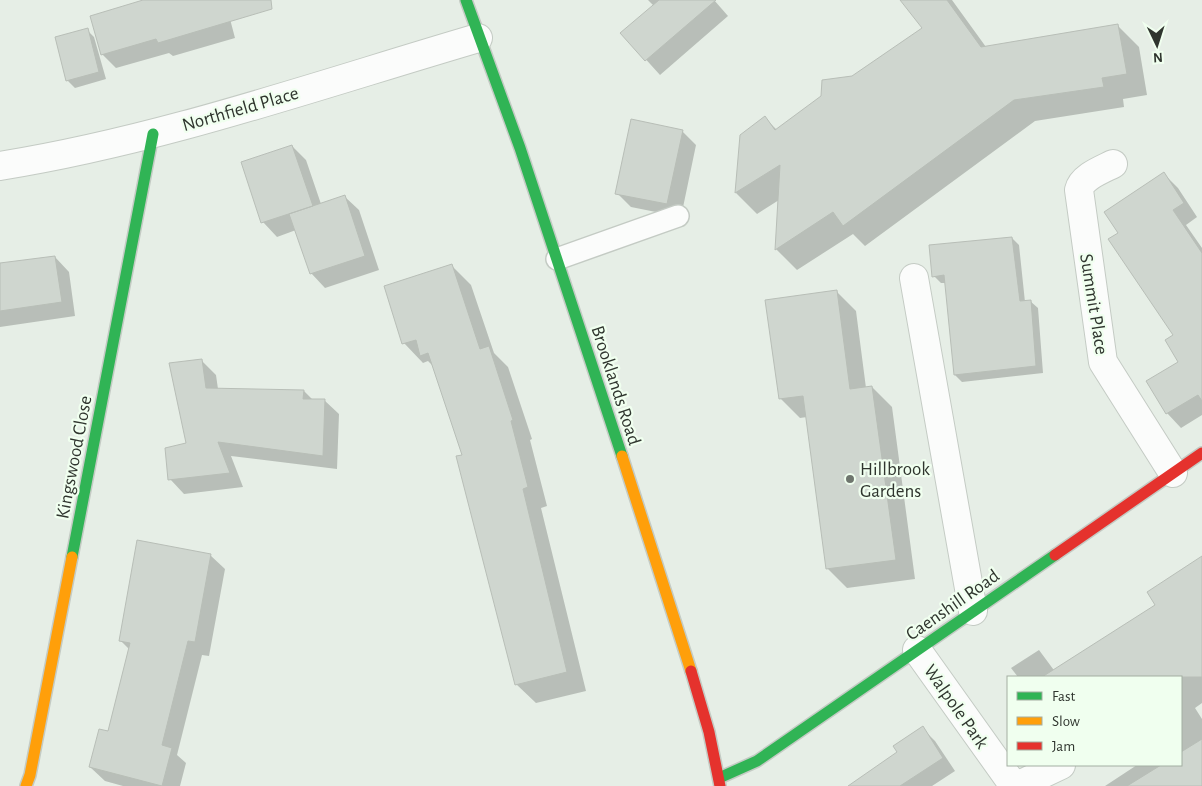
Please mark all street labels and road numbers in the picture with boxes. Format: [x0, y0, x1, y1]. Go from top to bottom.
street label: Northfield Place [180, 84, 301, 135]
street label: Summit Place [1076, 252, 1111, 356]
street label: Brooklands Road [587, 323, 644, 448]
street label: Kingswood Close [53, 394, 96, 520]
street label: Caenshill Road [903, 566, 1003, 644]
street label: Walpole Park [920, 661, 992, 753]

